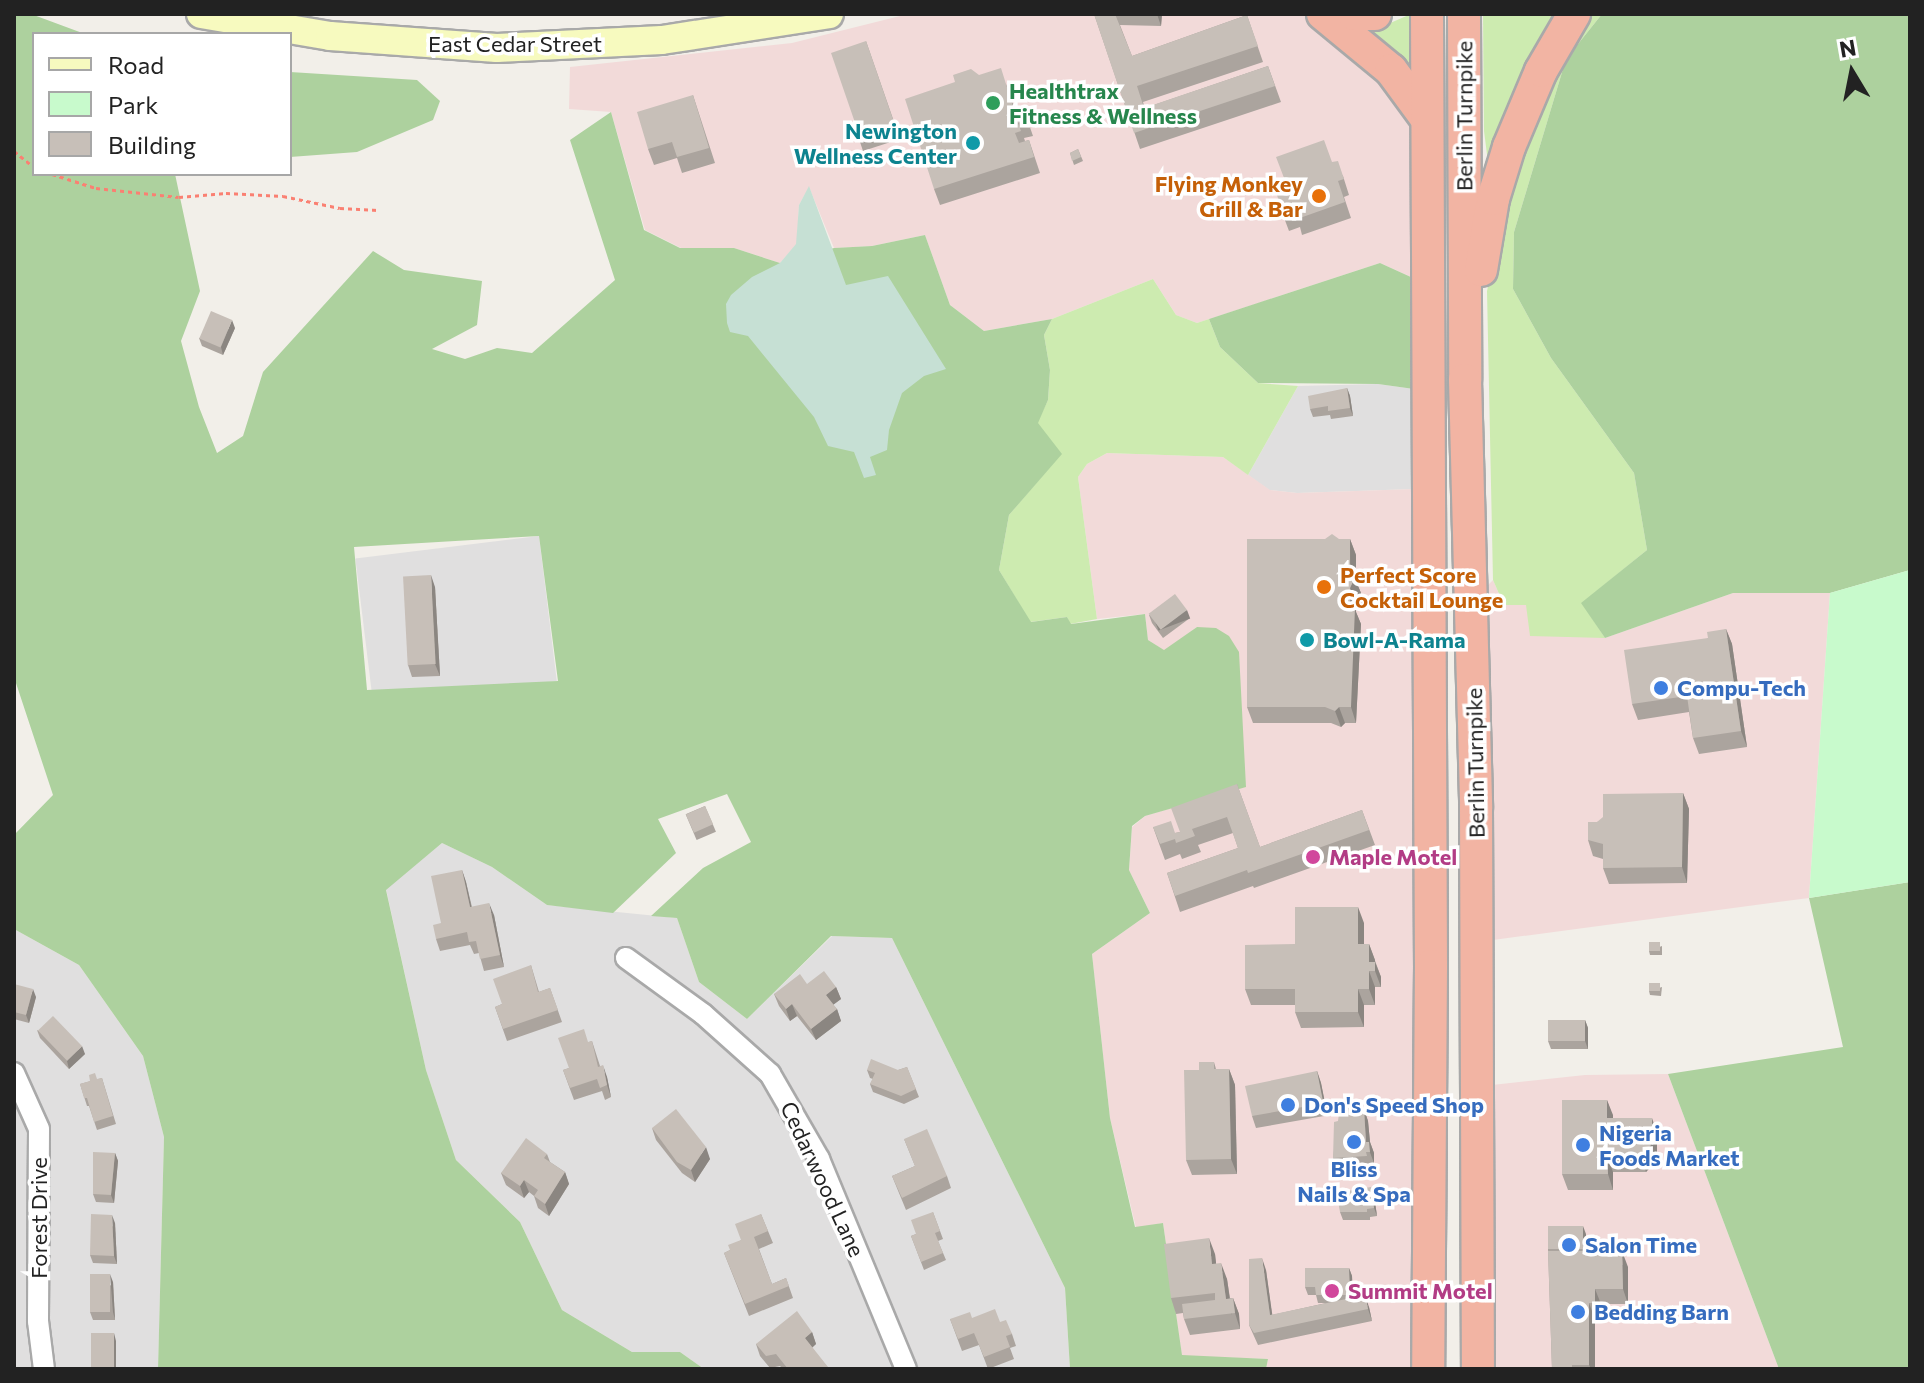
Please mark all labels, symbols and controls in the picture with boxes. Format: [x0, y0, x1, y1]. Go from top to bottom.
street label: East Cedar Street [428, 31, 602, 57]
legend [32, 32, 292, 176]
north arrow [1812, 32, 1892, 112]
text: N [1837, 33, 1858, 63]
street label: Berlin Turnpike [1451, 41, 1477, 191]
text: Road [108, 50, 164, 79]
place label: Healthtrax Fitness & Wellness [1009, 77, 1197, 128]
text: Park [108, 90, 158, 119]
marker: Healthtrax Fitness & Wellness [984, 94, 1002, 112]
place label: Newington Wellness Center [794, 117, 957, 168]
text: Building [108, 130, 196, 159]
marker: Newington Wellness Center [964, 134, 982, 152]
place label: Flying Monkey Grill & Bar [1155, 170, 1303, 222]
marker: Flying Monkey Grill & Bar [1310, 187, 1328, 205]
place label: Perfect Score Cocktail Lounge [1340, 561, 1503, 612]
marker: Perfect Score Cocktail Lounge [1315, 578, 1333, 596]
place label: Bowl-A-Rama [1323, 627, 1466, 653]
marker: Bowl-A-Rama [1298, 631, 1316, 649]
place label: Compu-Tech [1677, 675, 1806, 701]
marker: Compu-Tech [1652, 679, 1670, 697]
street label: Berlin Turnpike [1460, 688, 1490, 838]
place label: Maple Motel [1329, 844, 1457, 870]
marker: Maple Motel [1304, 848, 1322, 866]
place label: Don's Speed Shop [1304, 1092, 1484, 1118]
marker: Don's Speed Shop [1279, 1096, 1297, 1114]
street label: Cedarwood Lane [775, 1097, 871, 1261]
place label: Nigeria Foods Market [1599, 1119, 1740, 1170]
marker: Bliss Nails & Spa [1345, 1133, 1363, 1151]
marker: Nigeria Foods Market [1574, 1136, 1592, 1154]
place label: Bliss Nails & Spa [1297, 1155, 1411, 1206]
street label: Forest Drive [26, 1157, 52, 1279]
place label: Salon Time [1585, 1232, 1697, 1258]
marker: Salon Time [1560, 1236, 1578, 1254]
place label: Summit Motel [1348, 1278, 1493, 1304]
marker: Summit Motel [1323, 1282, 1341, 1300]
place label: Bedding Barn [1594, 1299, 1729, 1325]
marker: Bedding Barn [1569, 1303, 1587, 1321]

